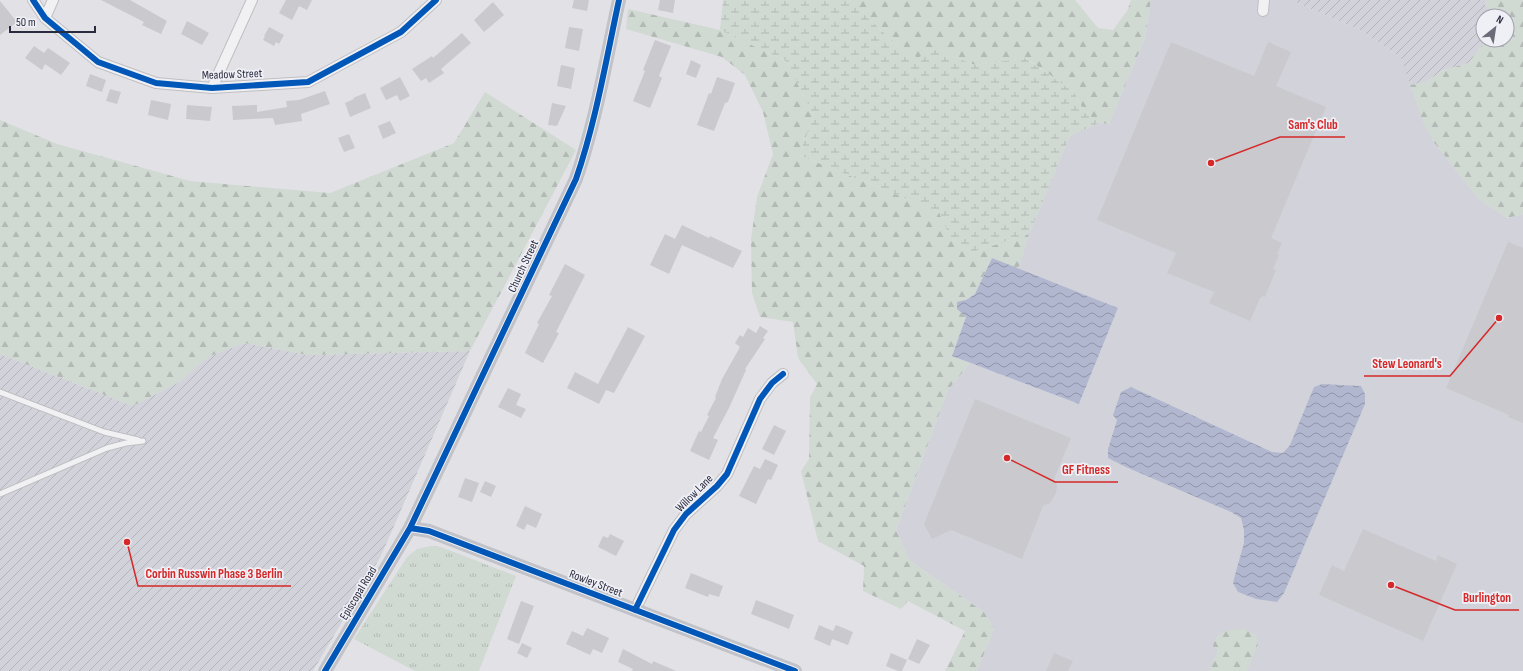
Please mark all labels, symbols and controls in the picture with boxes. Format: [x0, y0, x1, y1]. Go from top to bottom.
scale bar [10, 8, 95, 34]
north arrow [1475, 8, 1515, 48]
text: N [1494, 13, 1506, 27]
text: 50 m [16, 15, 36, 30]
street label: Meadow Street [202, 66, 263, 83]
callout: Sam's Club [1280, 112, 1345, 137]
text: Sam's Club [1288, 117, 1338, 133]
street label: Church Street [505, 237, 542, 295]
callout: Stew Leonard's [1364, 351, 1450, 376]
text: Stew Leonard's [1372, 356, 1442, 372]
callout: GF Fitness [1055, 457, 1118, 482]
text: GF Fitness [1062, 462, 1110, 478]
street label: Willow Lane [672, 471, 716, 515]
callout: Corbin Russwin Phase 3 Berlin [138, 561, 291, 586]
street label: Episcopal Road [337, 564, 380, 623]
text: Corbin Russwin Phase 3 Berlin [146, 566, 283, 582]
street label: Rowley Street [567, 566, 625, 601]
callout: Burlington [1455, 585, 1519, 610]
text: Burlington [1463, 590, 1511, 606]

